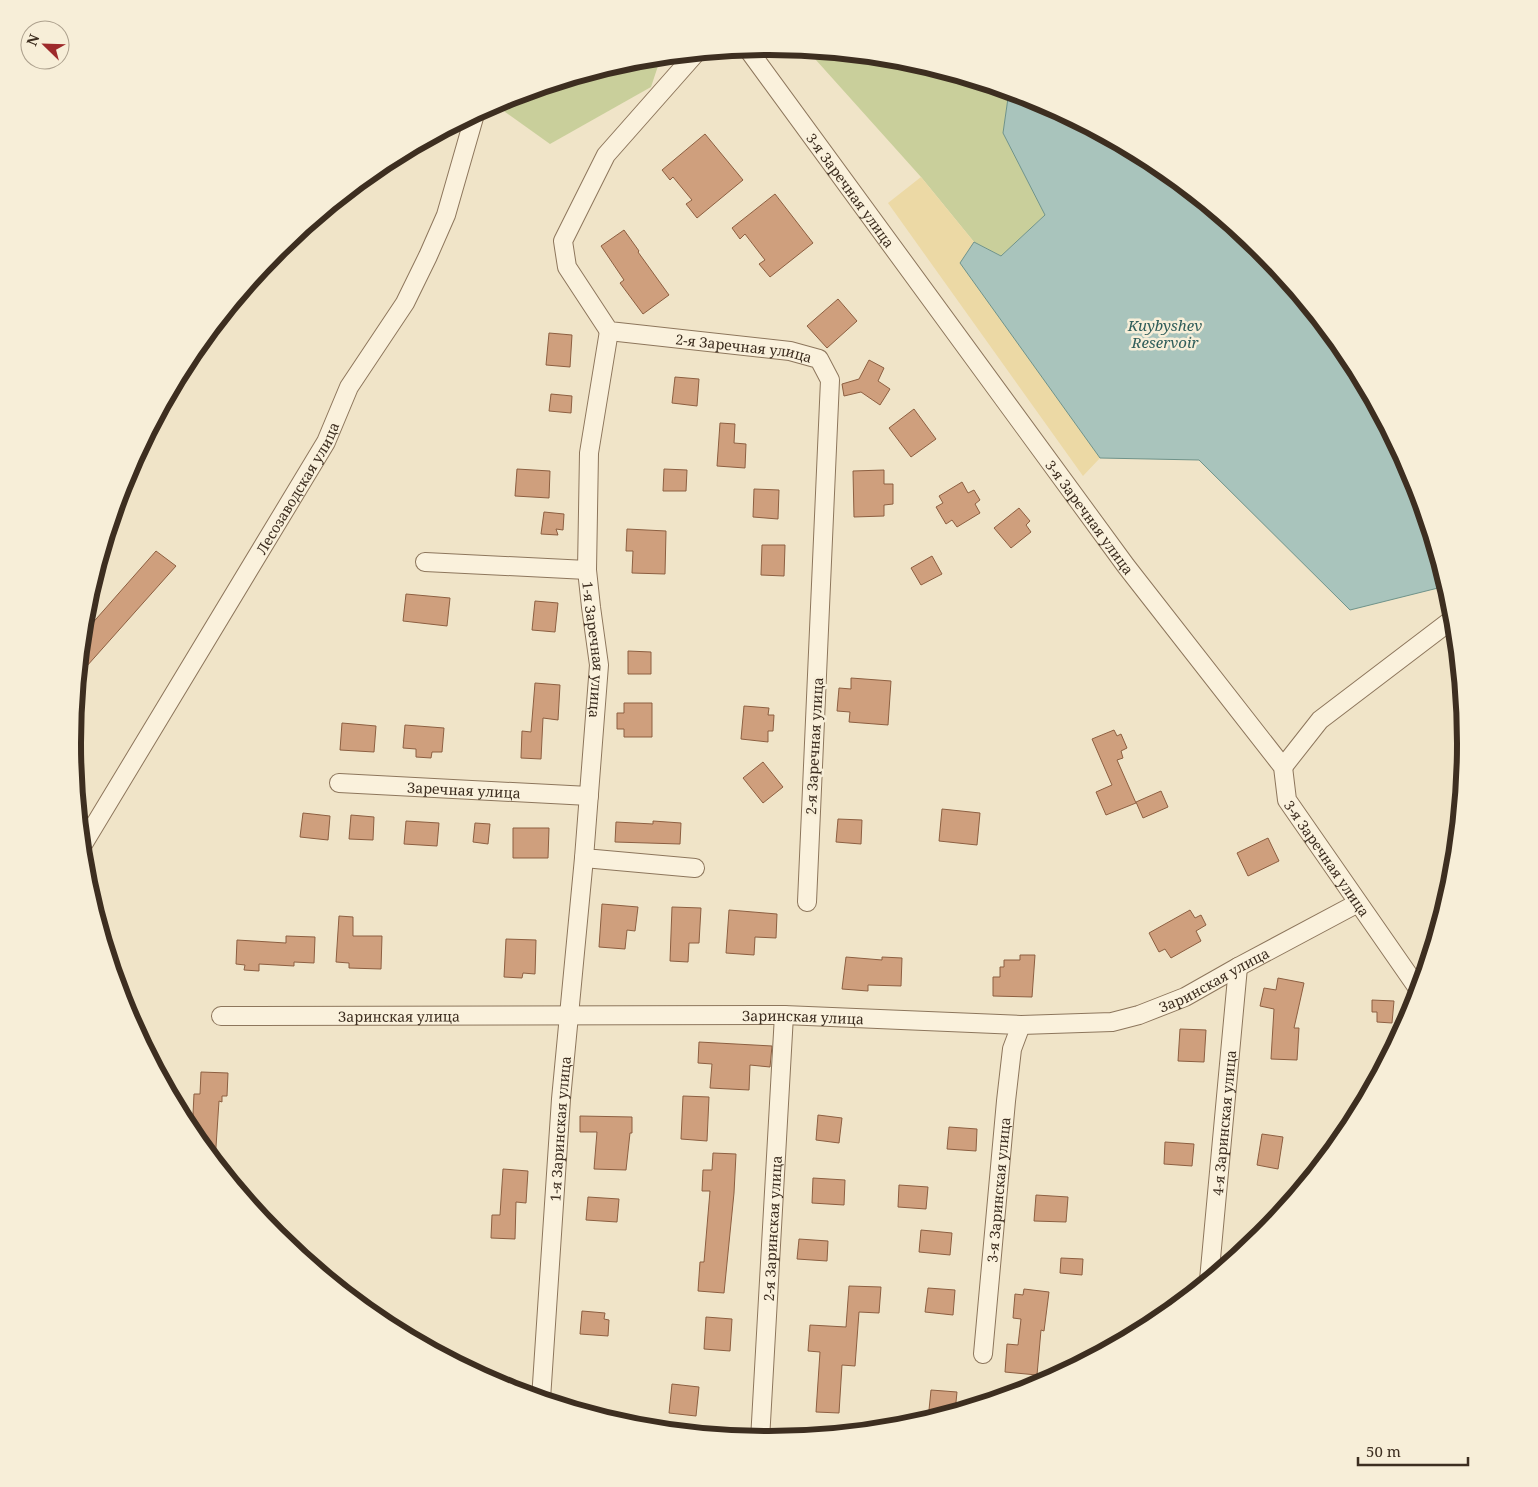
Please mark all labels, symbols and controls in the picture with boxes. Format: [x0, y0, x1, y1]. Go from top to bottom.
north arrow [20, 20, 70, 70]
text: N [22, 31, 43, 49]
street label: 3-я Заречная улица [803, 129, 899, 251]
water label: Kuybyshev Reservoir [1127, 315, 1202, 352]
street label: 2-я Заречная улица [675, 329, 814, 366]
street label: Лесозаводская улица [251, 419, 343, 557]
street label: 3-я Заречная улица [1042, 456, 1138, 578]
street label: 1-я Заречная улица [579, 580, 609, 719]
street label: 2-я Заречная улица [801, 677, 827, 815]
street label: Заречная улица [406, 777, 521, 802]
street label: 3-я Заречная улица [1280, 796, 1375, 920]
street label: Заринская улица [1156, 943, 1272, 1016]
street label: Заринская улица [742, 1005, 864, 1028]
street label: Заринская улица [338, 1006, 460, 1025]
street label: 4-я Заринская улица [1207, 1049, 1240, 1196]
street label: 1-я Заринская улица [545, 1055, 575, 1202]
street label: 3-я Заринская улица [982, 1116, 1014, 1263]
street label: 2-я Заринская улица [758, 1155, 786, 1302]
scale bar [1358, 1434, 1468, 1466]
text: 50 m [1366, 1441, 1401, 1461]

